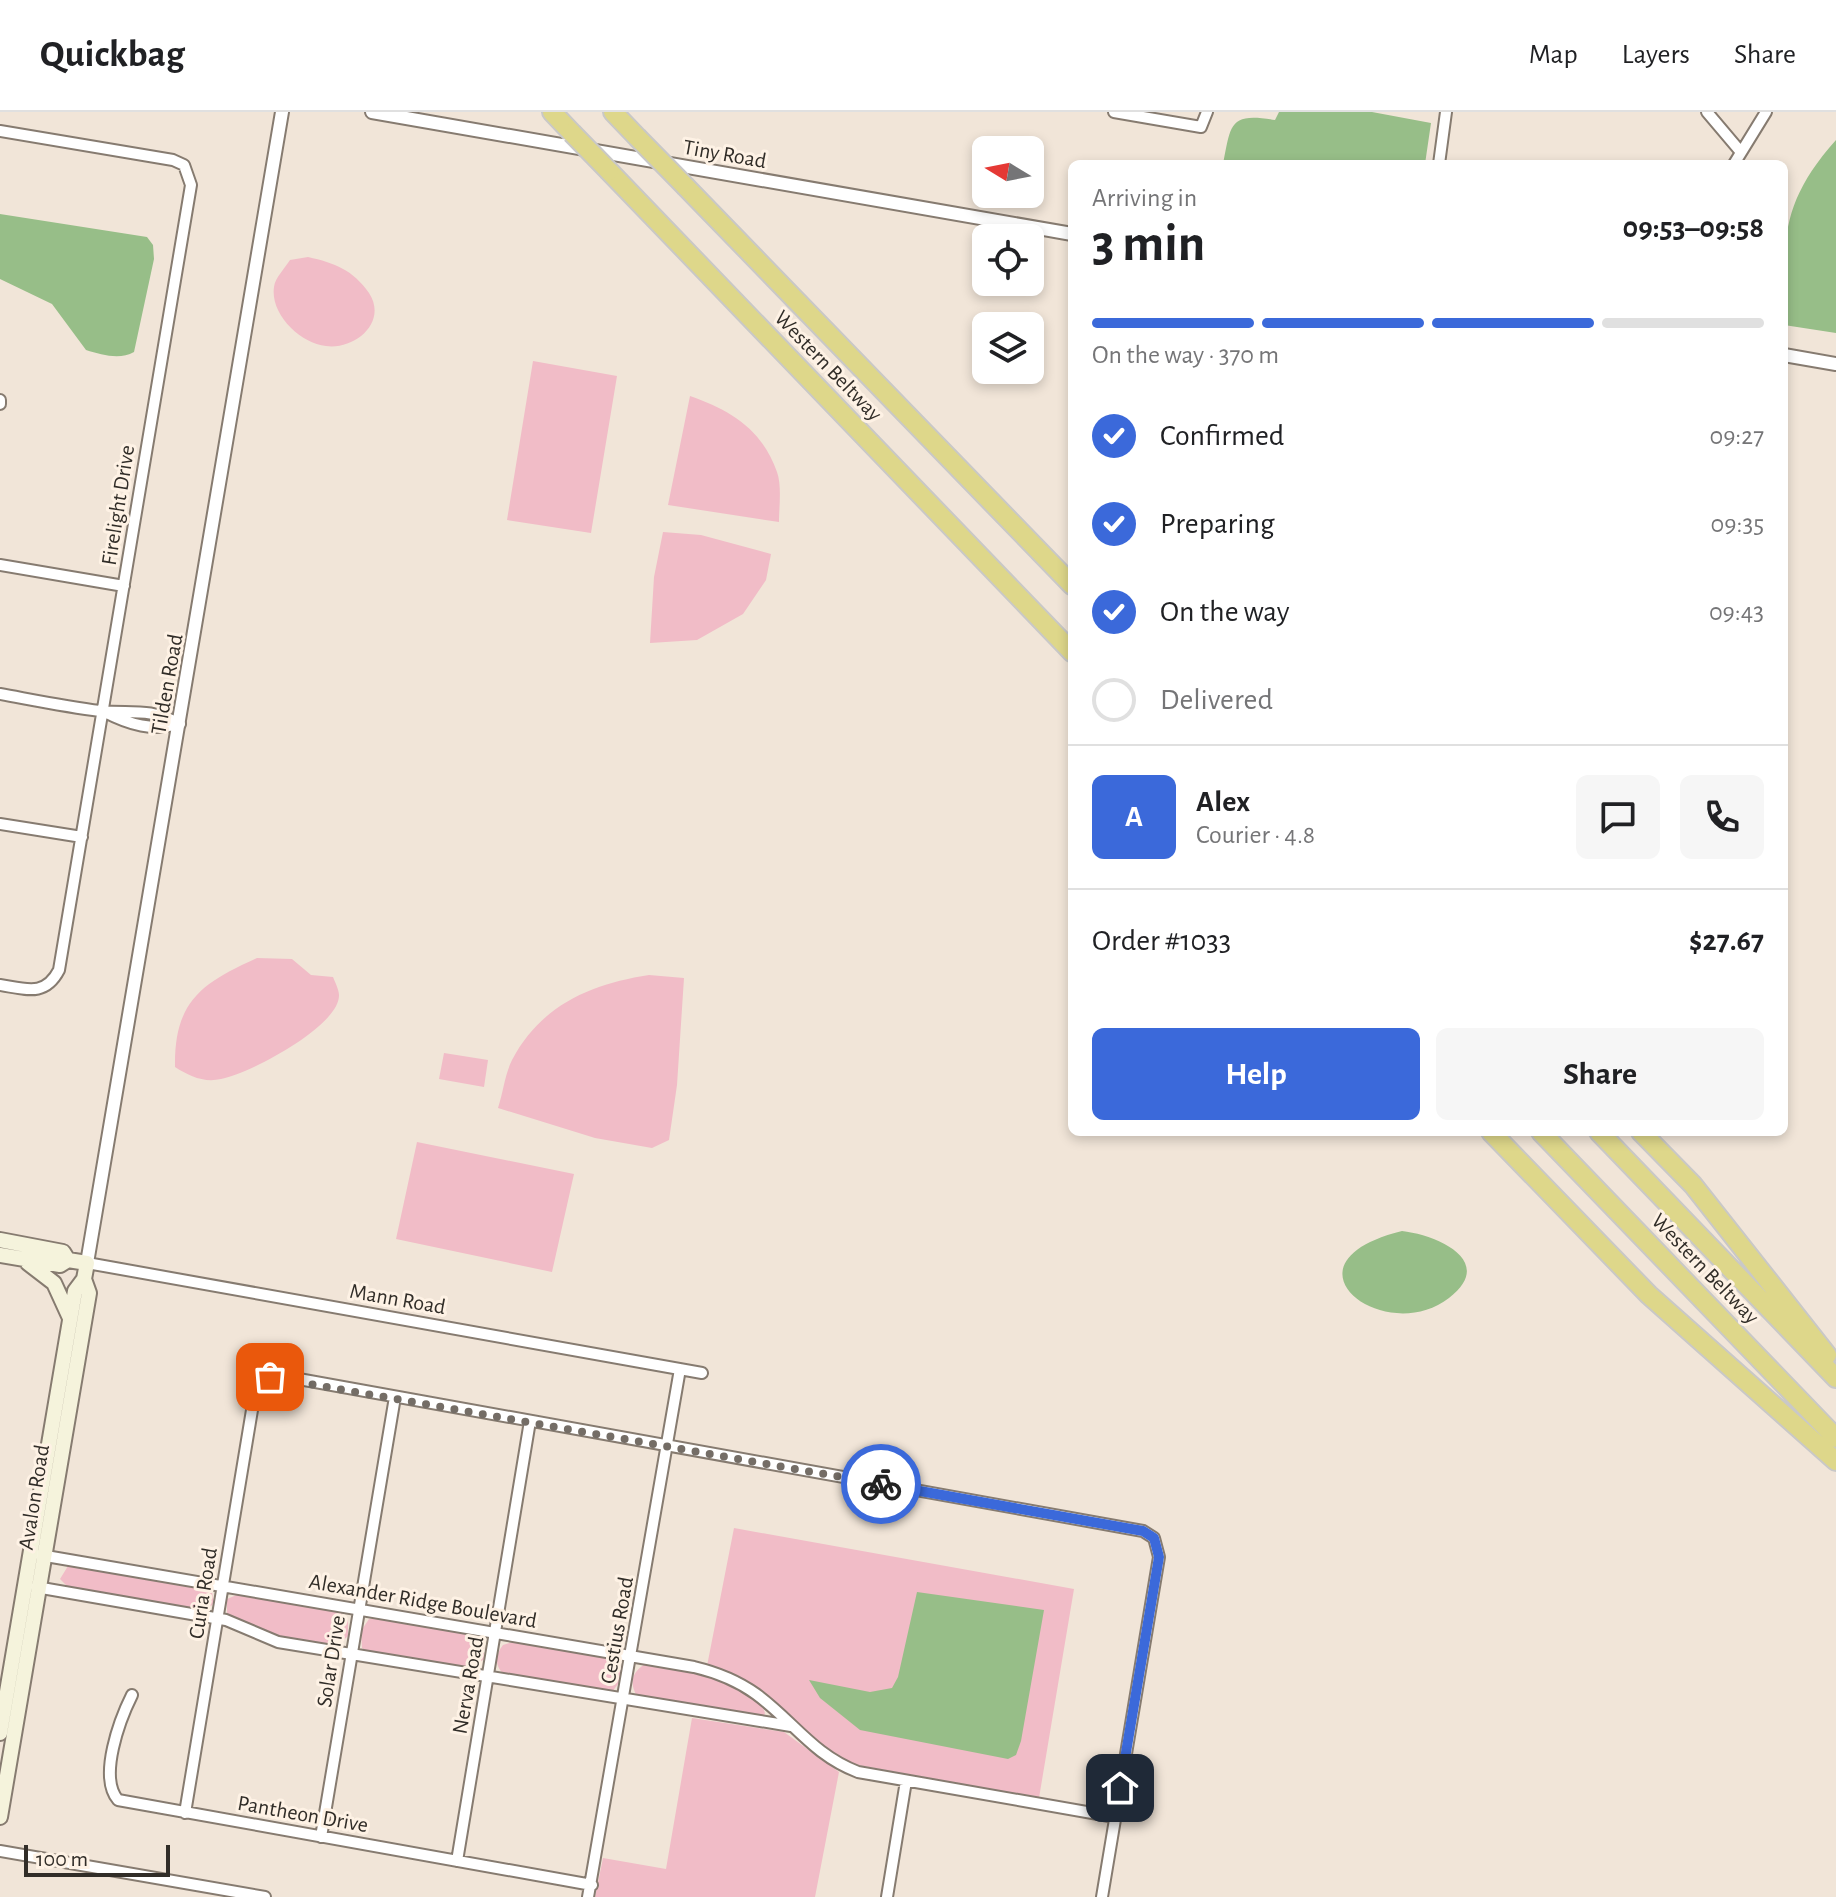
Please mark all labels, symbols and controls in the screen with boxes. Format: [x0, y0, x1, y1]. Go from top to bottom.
text: Quickbag [40, 36, 185, 74]
text: Map [1529, 41, 1578, 69]
text: Layers [1622, 41, 1690, 69]
text: Share [1734, 41, 1796, 69]
street label: Tiny Road [682, 136, 768, 172]
north arrow [972, 136, 1044, 208]
map controls [972, 136, 1044, 384]
text: Arriving in [1092, 185, 1197, 211]
text: 09:53–09:58 [1623, 213, 1764, 243]
text: 3 min [1092, 218, 1205, 270]
button: locate [972, 224, 1044, 296]
street label: Western Beltway [770, 306, 887, 426]
button: layers [972, 312, 1044, 384]
text: On the way · 370 m [1092, 342, 1279, 368]
icon: check [1092, 414, 1136, 458]
text: Confirmed [1160, 421, 1284, 451]
text: 09:27 [1709, 423, 1764, 449]
street label: Firelight Drive [98, 443, 138, 567]
icon: check [1092, 502, 1136, 546]
text: Preparing [1160, 509, 1275, 539]
text: 09:35 [1711, 511, 1764, 537]
icon: check [1092, 590, 1136, 634]
text: On the way [1160, 597, 1289, 627]
text: 09:43 [1709, 599, 1764, 625]
street label: Tilden Road [147, 632, 187, 736]
text: Delivered [1160, 685, 1273, 715]
button: chat [1576, 775, 1660, 859]
button: phone [1680, 775, 1764, 859]
text: Alex [1196, 787, 1250, 817]
text: A [1125, 802, 1143, 832]
text: Courier · 4.8 [1196, 822, 1315, 848]
text: Order #1033 [1092, 926, 1231, 956]
text: $27.67 [1689, 926, 1764, 956]
button: Help [1092, 1028, 1420, 1120]
button: Share [1436, 1028, 1764, 1120]
street label: Western Beltway [1647, 1209, 1764, 1329]
street label: Mann Road [348, 1280, 447, 1318]
pin [236, 1343, 304, 1411]
icon: bag [248, 1355, 292, 1399]
street label: Avalon Road [15, 1443, 53, 1551]
courier [841, 1444, 921, 1524]
icon: bike [859, 1462, 903, 1506]
street label: Curia Road [185, 1546, 221, 1640]
street label: Alexander Ridge Boulevard [307, 1570, 538, 1632]
street label: Cestius Road [597, 1575, 637, 1685]
street label: Solar Drive [313, 1614, 349, 1709]
street label: Nerva Road [449, 1635, 487, 1736]
pin [1086, 1754, 1154, 1822]
icon: home [1098, 1766, 1142, 1810]
street label: Pantheon Drive [236, 1792, 370, 1836]
scale bar [24, 1841, 170, 1877]
text: 100 m [36, 1848, 88, 1870]

